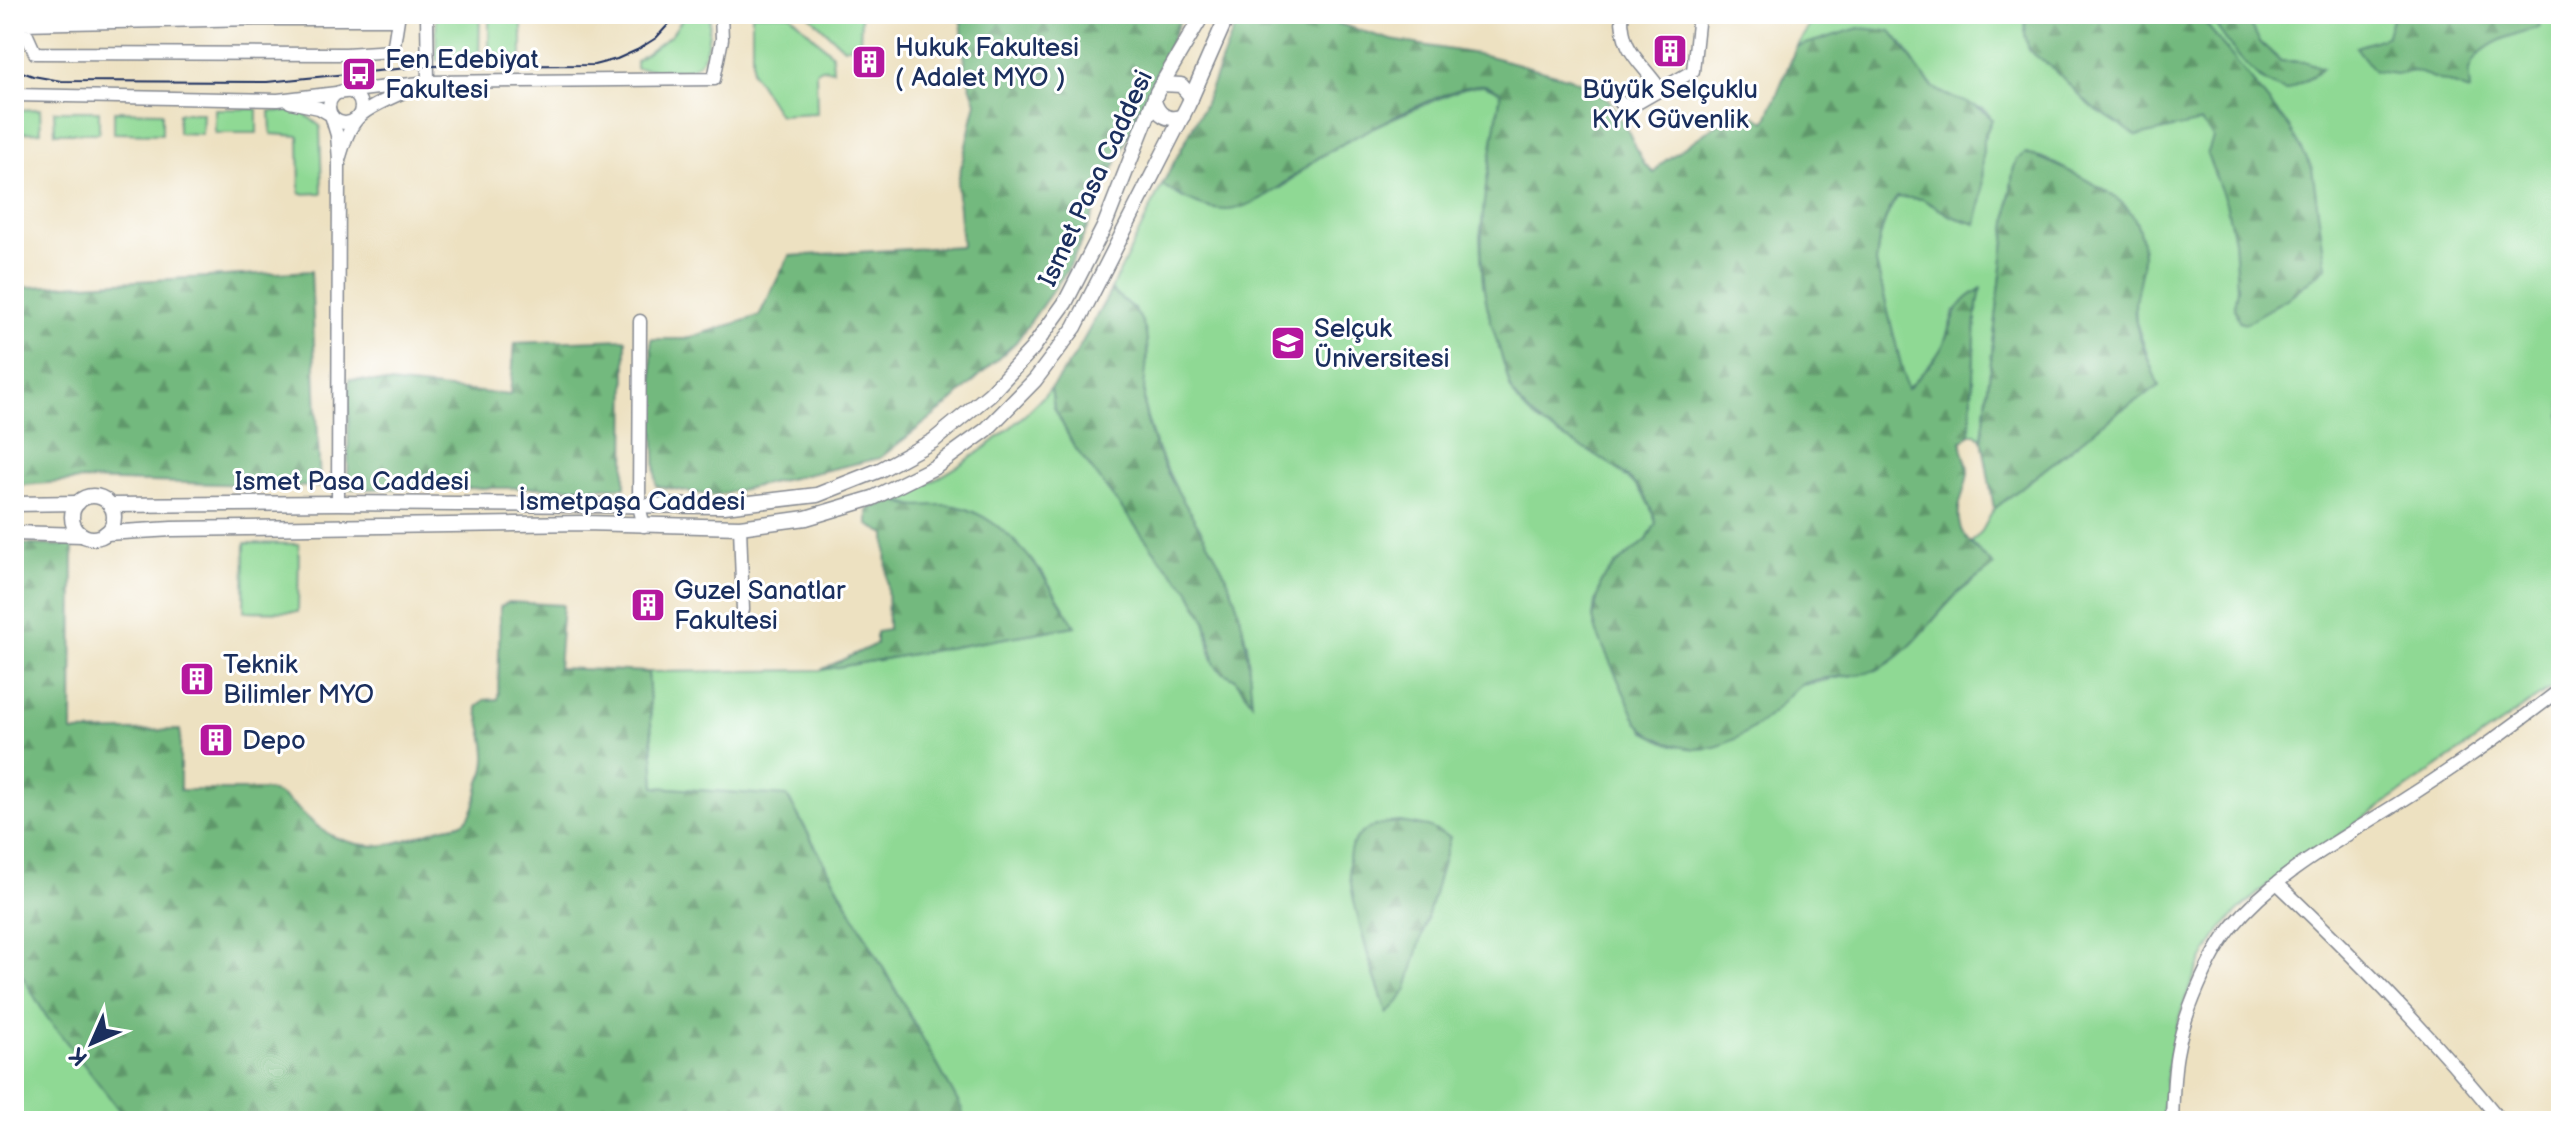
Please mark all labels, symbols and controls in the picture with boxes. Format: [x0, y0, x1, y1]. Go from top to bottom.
building icon: Büyük Selçuklu KYK Güvenlik [1651, 32, 1689, 70]
place label: Hukuk Fakultesi ( Adalet MYO ) [895, 33, 1079, 94]
building icon: Hukuk Fakultesi ( Adalet MYO ) [850, 43, 888, 81]
place label: Fen Edebiyat Fakultesi [385, 45, 539, 106]
bus stop icon: Fen Edebiyat Fakultesi [340, 55, 378, 93]
street label: Ismet Pasa Caddesi [1033, 66, 1160, 292]
place label: Büyük Selçuklu KYK Güvenlik [1582, 75, 1758, 136]
place label: Selçuk Üniversitesi [1314, 314, 1450, 375]
school or university icon: Selçuk Üniversitesi [1269, 324, 1307, 362]
street label: Ismet Pasa Caddesi [235, 467, 469, 498]
street label: İsmetpaşa Caddesi [518, 486, 746, 518]
place label: Guzel Sanatlar Fakultesi [674, 576, 846, 637]
building icon: Guzel Sanatlar Fakultesi [629, 586, 667, 624]
place label: Teknik Bilimler MYO [223, 650, 374, 711]
building icon: Teknik Bilimler MYO [178, 660, 216, 698]
building icon: Depo [197, 721, 235, 759]
place label: Depo [242, 726, 306, 757]
north arrow [52, 1003, 132, 1083]
text: K [64, 1041, 94, 1071]

